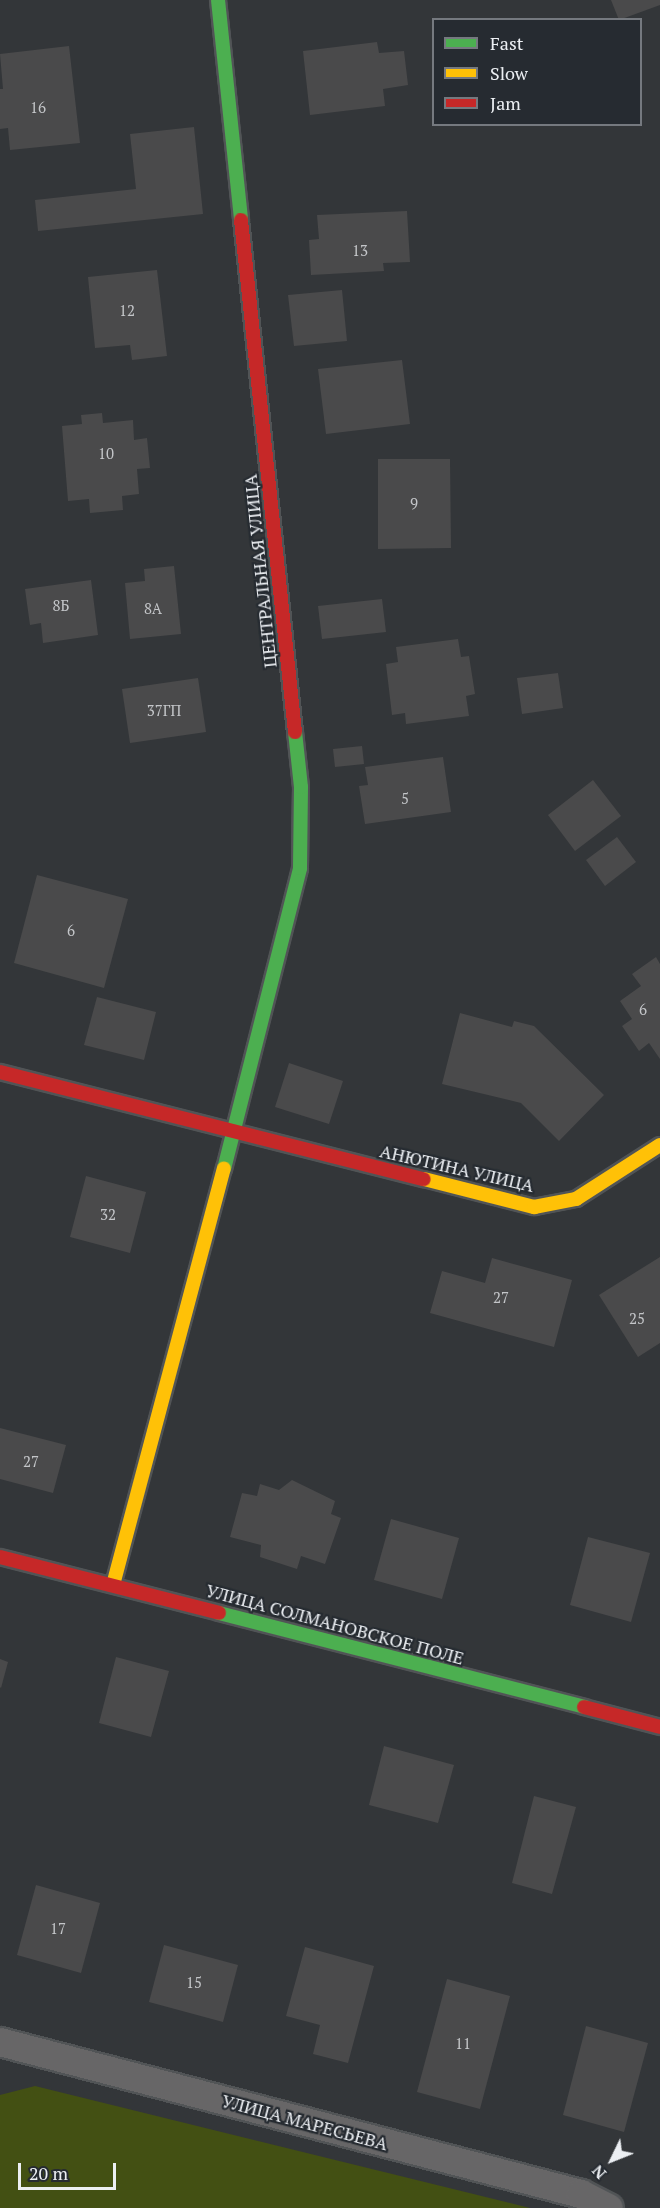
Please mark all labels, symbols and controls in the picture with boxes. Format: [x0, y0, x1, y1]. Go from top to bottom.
legend [432, 18, 642, 126]
text: Fast [490, 31, 523, 55]
text: Slow [490, 61, 528, 85]
text: Jam [490, 91, 521, 115]
house number: 16 [30, 99, 46, 117]
house number: 13 [352, 242, 368, 260]
house number: 12 [119, 302, 135, 320]
house number: 10 [98, 445, 114, 463]
street label: ЦЕНТРАЛЬНАЯ УЛИЦА [239, 473, 281, 669]
house number: 9 [410, 495, 418, 513]
house number: 8Б [53, 597, 69, 615]
house number: 8А [144, 600, 162, 618]
house number: 37ГП [147, 702, 181, 720]
house number: 5 [401, 790, 409, 808]
house number: 6 [67, 922, 75, 940]
house number: 6 [639, 1001, 647, 1019]
street label: АНЮТИНА УЛИЦА [377, 1140, 537, 1196]
house number: 32 [100, 1206, 116, 1224]
house number: 27 [493, 1289, 509, 1307]
house number: 25 [629, 1310, 645, 1328]
house number: 27 [23, 1453, 39, 1471]
street label: УЛИЦА СОЛМАНОВСКОЕ ПОЛЕ [204, 1579, 466, 1669]
house number: 17 [50, 1920, 66, 1938]
house number: 15 [186, 1974, 202, 1992]
house number: 11 [455, 2035, 471, 2053]
street label: УЛИЦА МАРЕСЬЕВА [219, 2089, 391, 2155]
north arrow [582, 2130, 642, 2190]
scale bar [21, 2151, 118, 2189]
text: N [587, 2160, 611, 2184]
text: 20 m [29, 2161, 68, 2185]

